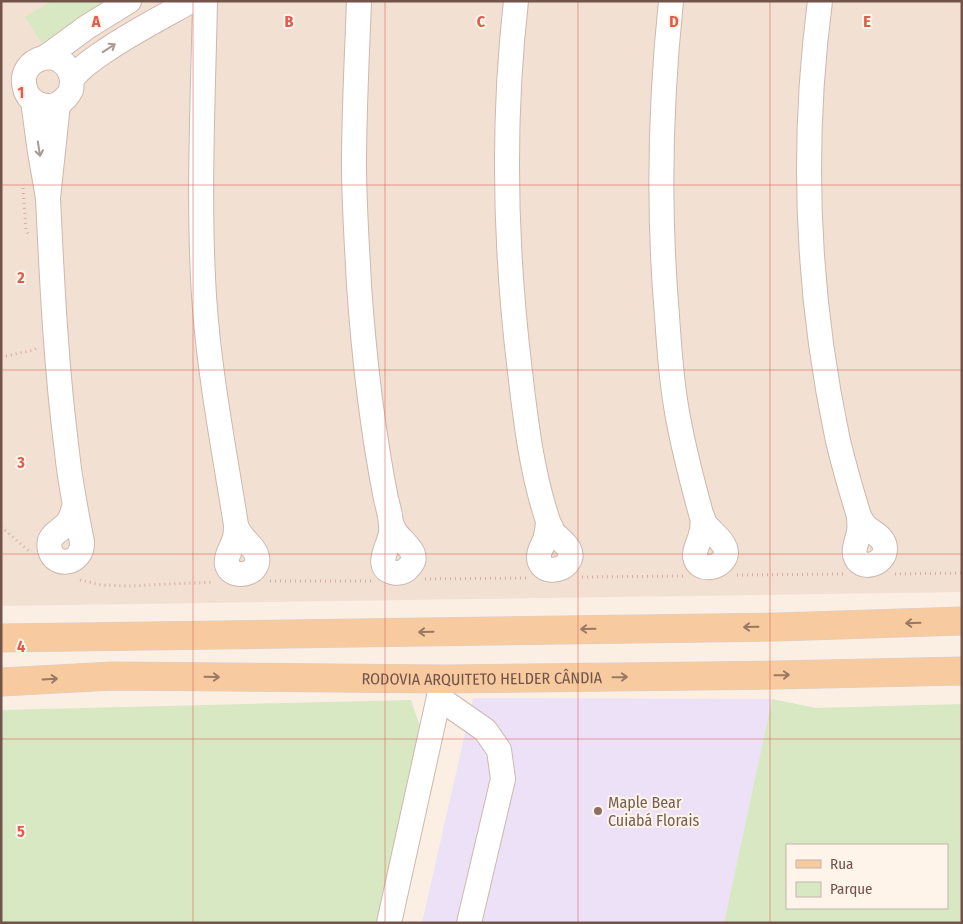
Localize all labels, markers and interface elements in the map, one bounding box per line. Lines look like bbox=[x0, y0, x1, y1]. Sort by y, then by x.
text: A bbox=[91, 12, 101, 31]
text: B bbox=[285, 12, 294, 31]
text: C bbox=[477, 12, 486, 31]
text: D bbox=[669, 12, 679, 31]
text: E bbox=[863, 12, 871, 31]
one-way arrow bbox=[102, 43, 116, 53]
text: 1 bbox=[18, 83, 24, 102]
one-way arrow bbox=[35, 141, 45, 157]
text: 2 bbox=[16, 268, 25, 287]
text: 3 bbox=[16, 453, 25, 472]
one-way arrow bbox=[905, 618, 921, 627]
one-way arrow bbox=[743, 622, 759, 632]
one-way arrow bbox=[580, 625, 596, 634]
one-way arrow bbox=[418, 627, 434, 637]
text: 4 bbox=[17, 637, 25, 656]
street label: RODOVIA ARQUITETO HELDER CÂNDIA bbox=[361, 668, 603, 689]
one-way arrow bbox=[774, 670, 790, 680]
one-way arrow bbox=[204, 672, 220, 682]
one-way arrow bbox=[612, 672, 628, 682]
one-way arrow bbox=[42, 675, 58, 684]
place label: Maple Bear Cuiabá Florais bbox=[608, 793, 699, 830]
marker: Maple Bear Cuiabá Florais bbox=[592, 805, 604, 817]
text: 5 bbox=[17, 822, 25, 841]
legend bbox=[786, 844, 948, 909]
text: Rua bbox=[830, 855, 853, 873]
text: Parque bbox=[830, 880, 873, 898]

